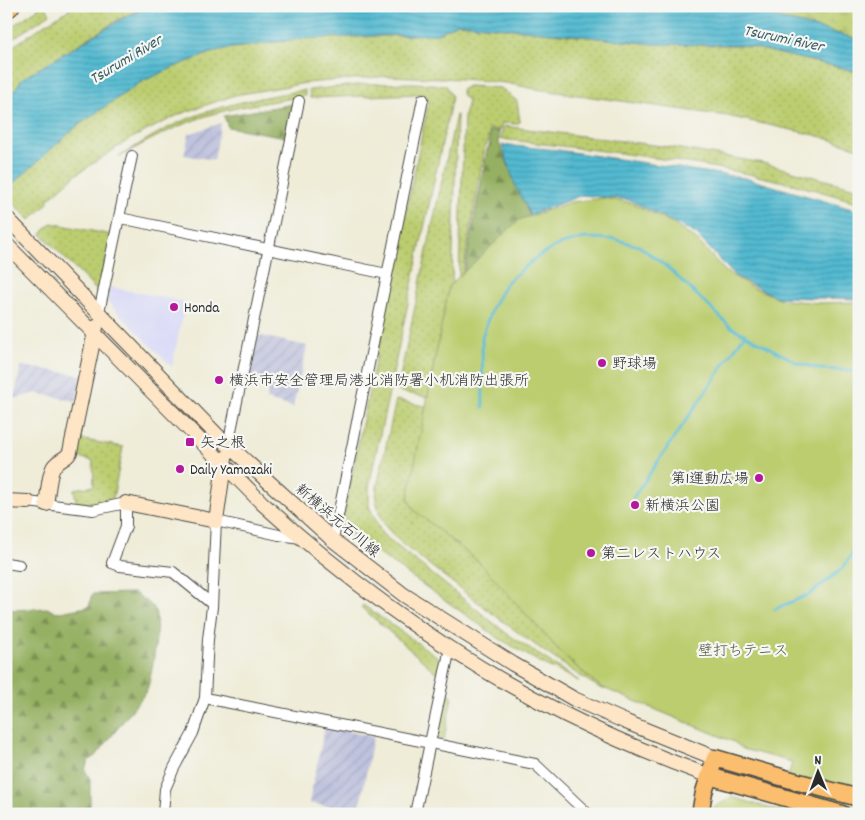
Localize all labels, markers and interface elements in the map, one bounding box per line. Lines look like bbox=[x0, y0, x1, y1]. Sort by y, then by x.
water label: Tsurumi River bbox=[742, 20, 827, 60]
water label: Tsurumi River bbox=[86, 28, 169, 91]
place label: Honda bbox=[184, 298, 220, 320]
marker: Honda bbox=[168, 301, 180, 313]
place label: 野球場 bbox=[612, 354, 657, 376]
marker: 野球場 bbox=[596, 357, 608, 369]
place label: 横浜市安全管理局港北消防署小机消防出張所 bbox=[229, 371, 529, 393]
marker: 横浜市安全管理局港北消防署小机消防出張所 bbox=[213, 374, 225, 386]
place label: 矢之根 bbox=[200, 433, 246, 455]
marker: 矢之根 bbox=[184, 436, 196, 448]
place label: Daily Yamazaki bbox=[190, 460, 272, 482]
marker: Daily Yamazaki bbox=[174, 463, 186, 475]
place label: 第1運動広場 bbox=[671, 469, 749, 491]
marker: 第1運動広場 bbox=[753, 472, 765, 484]
street label: 新横浜元石川線 bbox=[289, 479, 384, 564]
place label: 新横浜公園 bbox=[645, 496, 720, 518]
marker: 新横浜公園 bbox=[629, 499, 641, 511]
place label: 第二レストハウス bbox=[601, 544, 721, 566]
marker: 第二レストハウス bbox=[585, 547, 597, 559]
park label: 壁打ちテニス bbox=[698, 641, 788, 663]
north arrow bbox=[792, 748, 842, 798]
text: N bbox=[814, 751, 822, 771]

